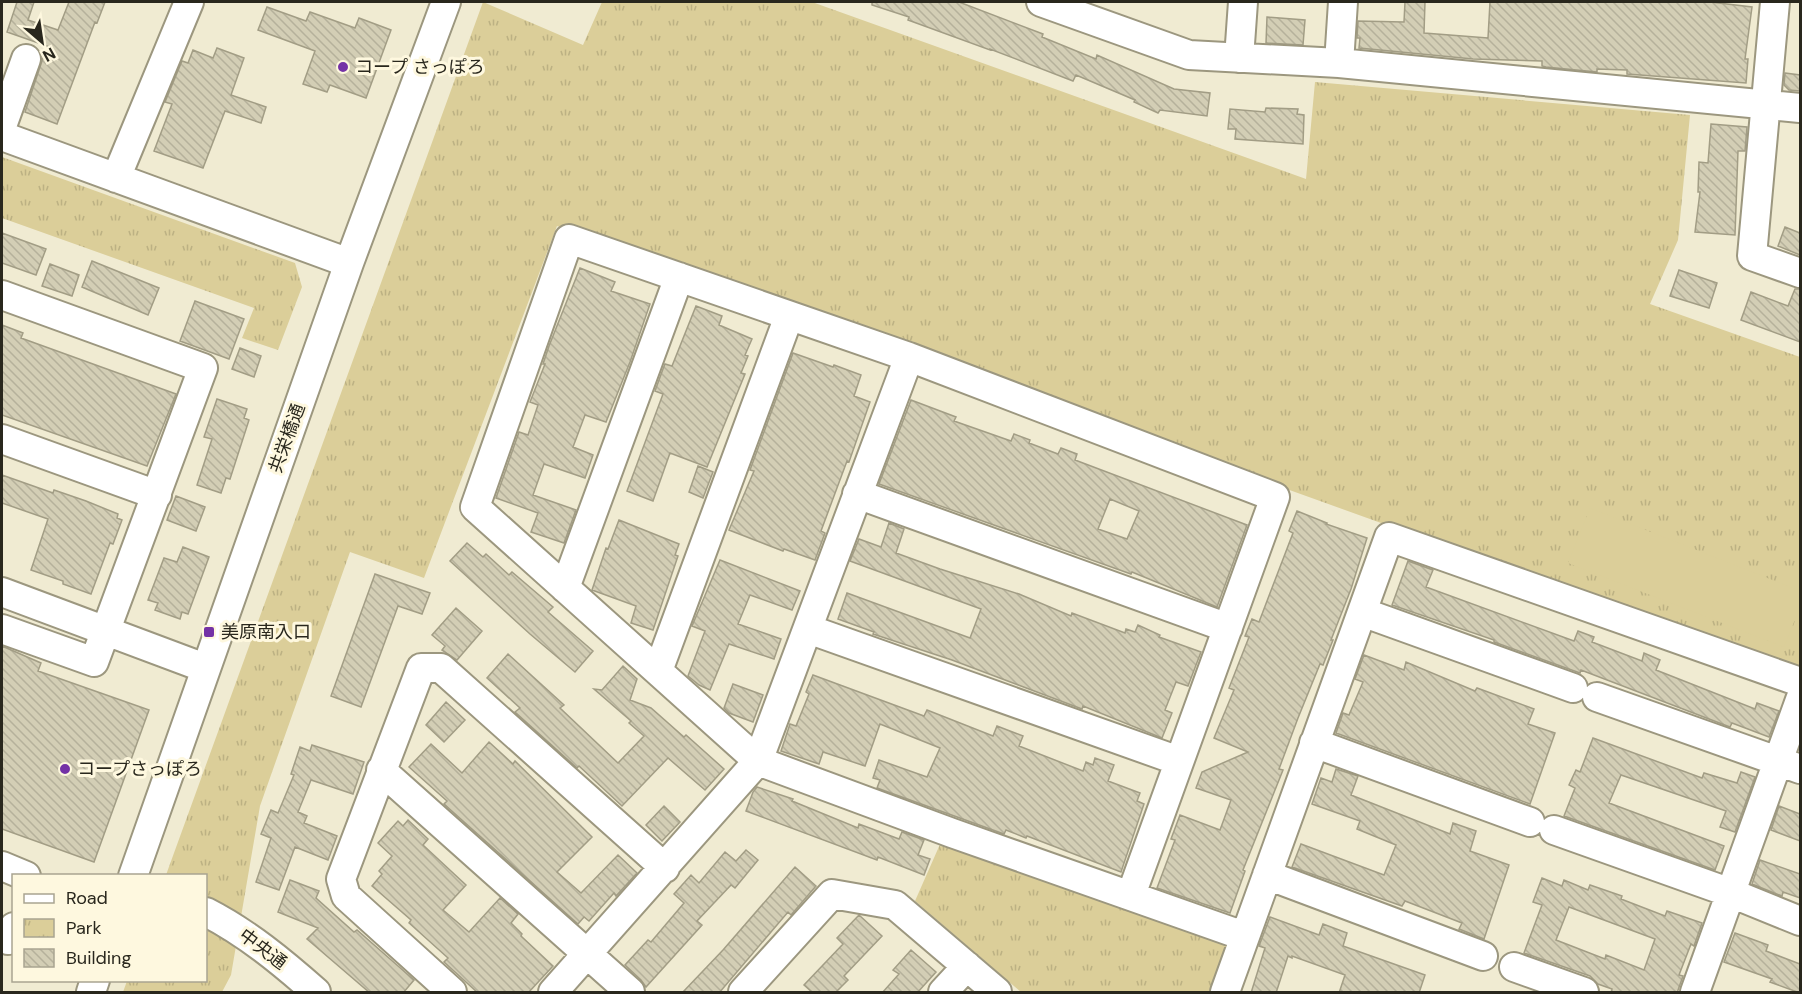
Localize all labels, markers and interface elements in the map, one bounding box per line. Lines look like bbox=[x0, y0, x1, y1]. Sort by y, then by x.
north arrow bbox=[12, 12, 72, 72]
text: N bbox=[39, 43, 59, 67]
place label: コープ さっぽろ bbox=[355, 55, 485, 79]
marker: コープ さっぽろ bbox=[336, 60, 350, 74]
street label: 共栄橋通 bbox=[263, 400, 311, 476]
place label: 美原南入口 bbox=[221, 620, 311, 644]
marker: 美原南入口 bbox=[202, 625, 216, 639]
place label: コープさっぽろ bbox=[77, 757, 202, 781]
marker: コープさっぽろ bbox=[58, 762, 72, 776]
legend bbox=[12, 874, 207, 982]
text: Road bbox=[66, 886, 108, 910]
text: Park bbox=[66, 916, 102, 940]
street label: 中央通 bbox=[234, 923, 292, 975]
text: Building bbox=[66, 946, 131, 970]

